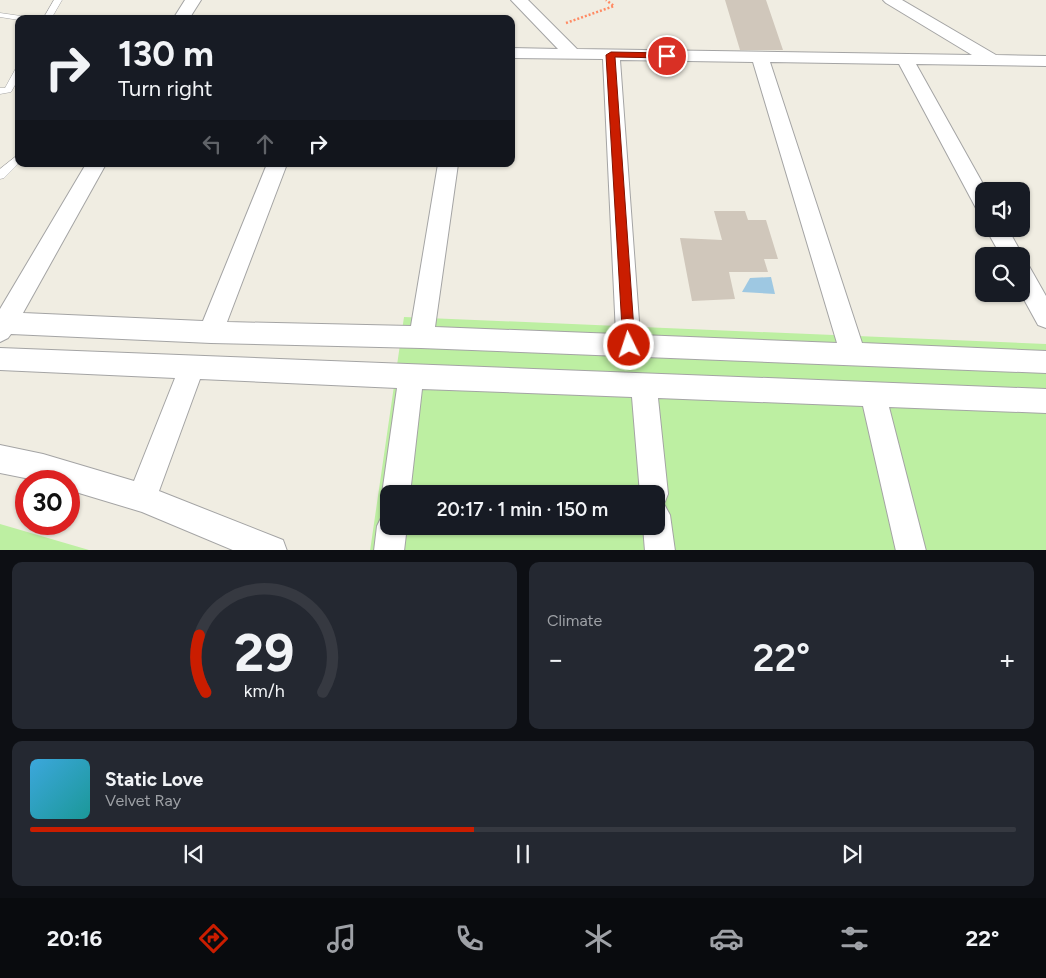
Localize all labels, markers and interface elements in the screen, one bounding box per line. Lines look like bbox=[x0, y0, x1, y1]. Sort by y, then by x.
text: 130 m bbox=[118, 33, 214, 75]
icon: right bbox=[35, 35, 100, 100]
pin bbox=[646, 35, 688, 77]
icon: arrive bbox=[653, 42, 681, 70]
text: Turn right bbox=[118, 75, 213, 102]
icon: left bbox=[198, 130, 226, 158]
icon: ahead bbox=[251, 130, 279, 158]
icon: right bbox=[304, 130, 332, 158]
map controls bbox=[975, 182, 1030, 302]
button: sound bbox=[975, 182, 1030, 237]
button: search bbox=[975, 247, 1030, 302]
position arrow bbox=[602, 318, 654, 370]
speed limit sign: 30 bbox=[15, 470, 80, 535]
text: 20:17 · 1 min · 150 m bbox=[437, 498, 608, 521]
text: Climate bbox=[547, 611, 602, 630]
text: 29 bbox=[234, 622, 295, 684]
text: 22° bbox=[753, 635, 810, 681]
text: − bbox=[547, 642, 564, 676]
text: + bbox=[999, 642, 1016, 676]
text: km/h bbox=[244, 680, 285, 701]
text: Static Love bbox=[105, 768, 203, 791]
text: Velvet Ray bbox=[105, 791, 181, 810]
icon: previous bbox=[180, 840, 208, 868]
icon: pause bbox=[509, 840, 537, 868]
icon: next bbox=[838, 840, 866, 868]
icon: directions bbox=[196, 921, 231, 956]
icon: music bbox=[324, 921, 359, 956]
icon: phone bbox=[452, 921, 487, 956]
icon: climate bbox=[581, 921, 616, 956]
icon: car bbox=[709, 921, 744, 956]
icon: filters bbox=[837, 921, 872, 956]
text: 20:16 bbox=[47, 925, 102, 952]
text: 22° bbox=[966, 925, 999, 952]

